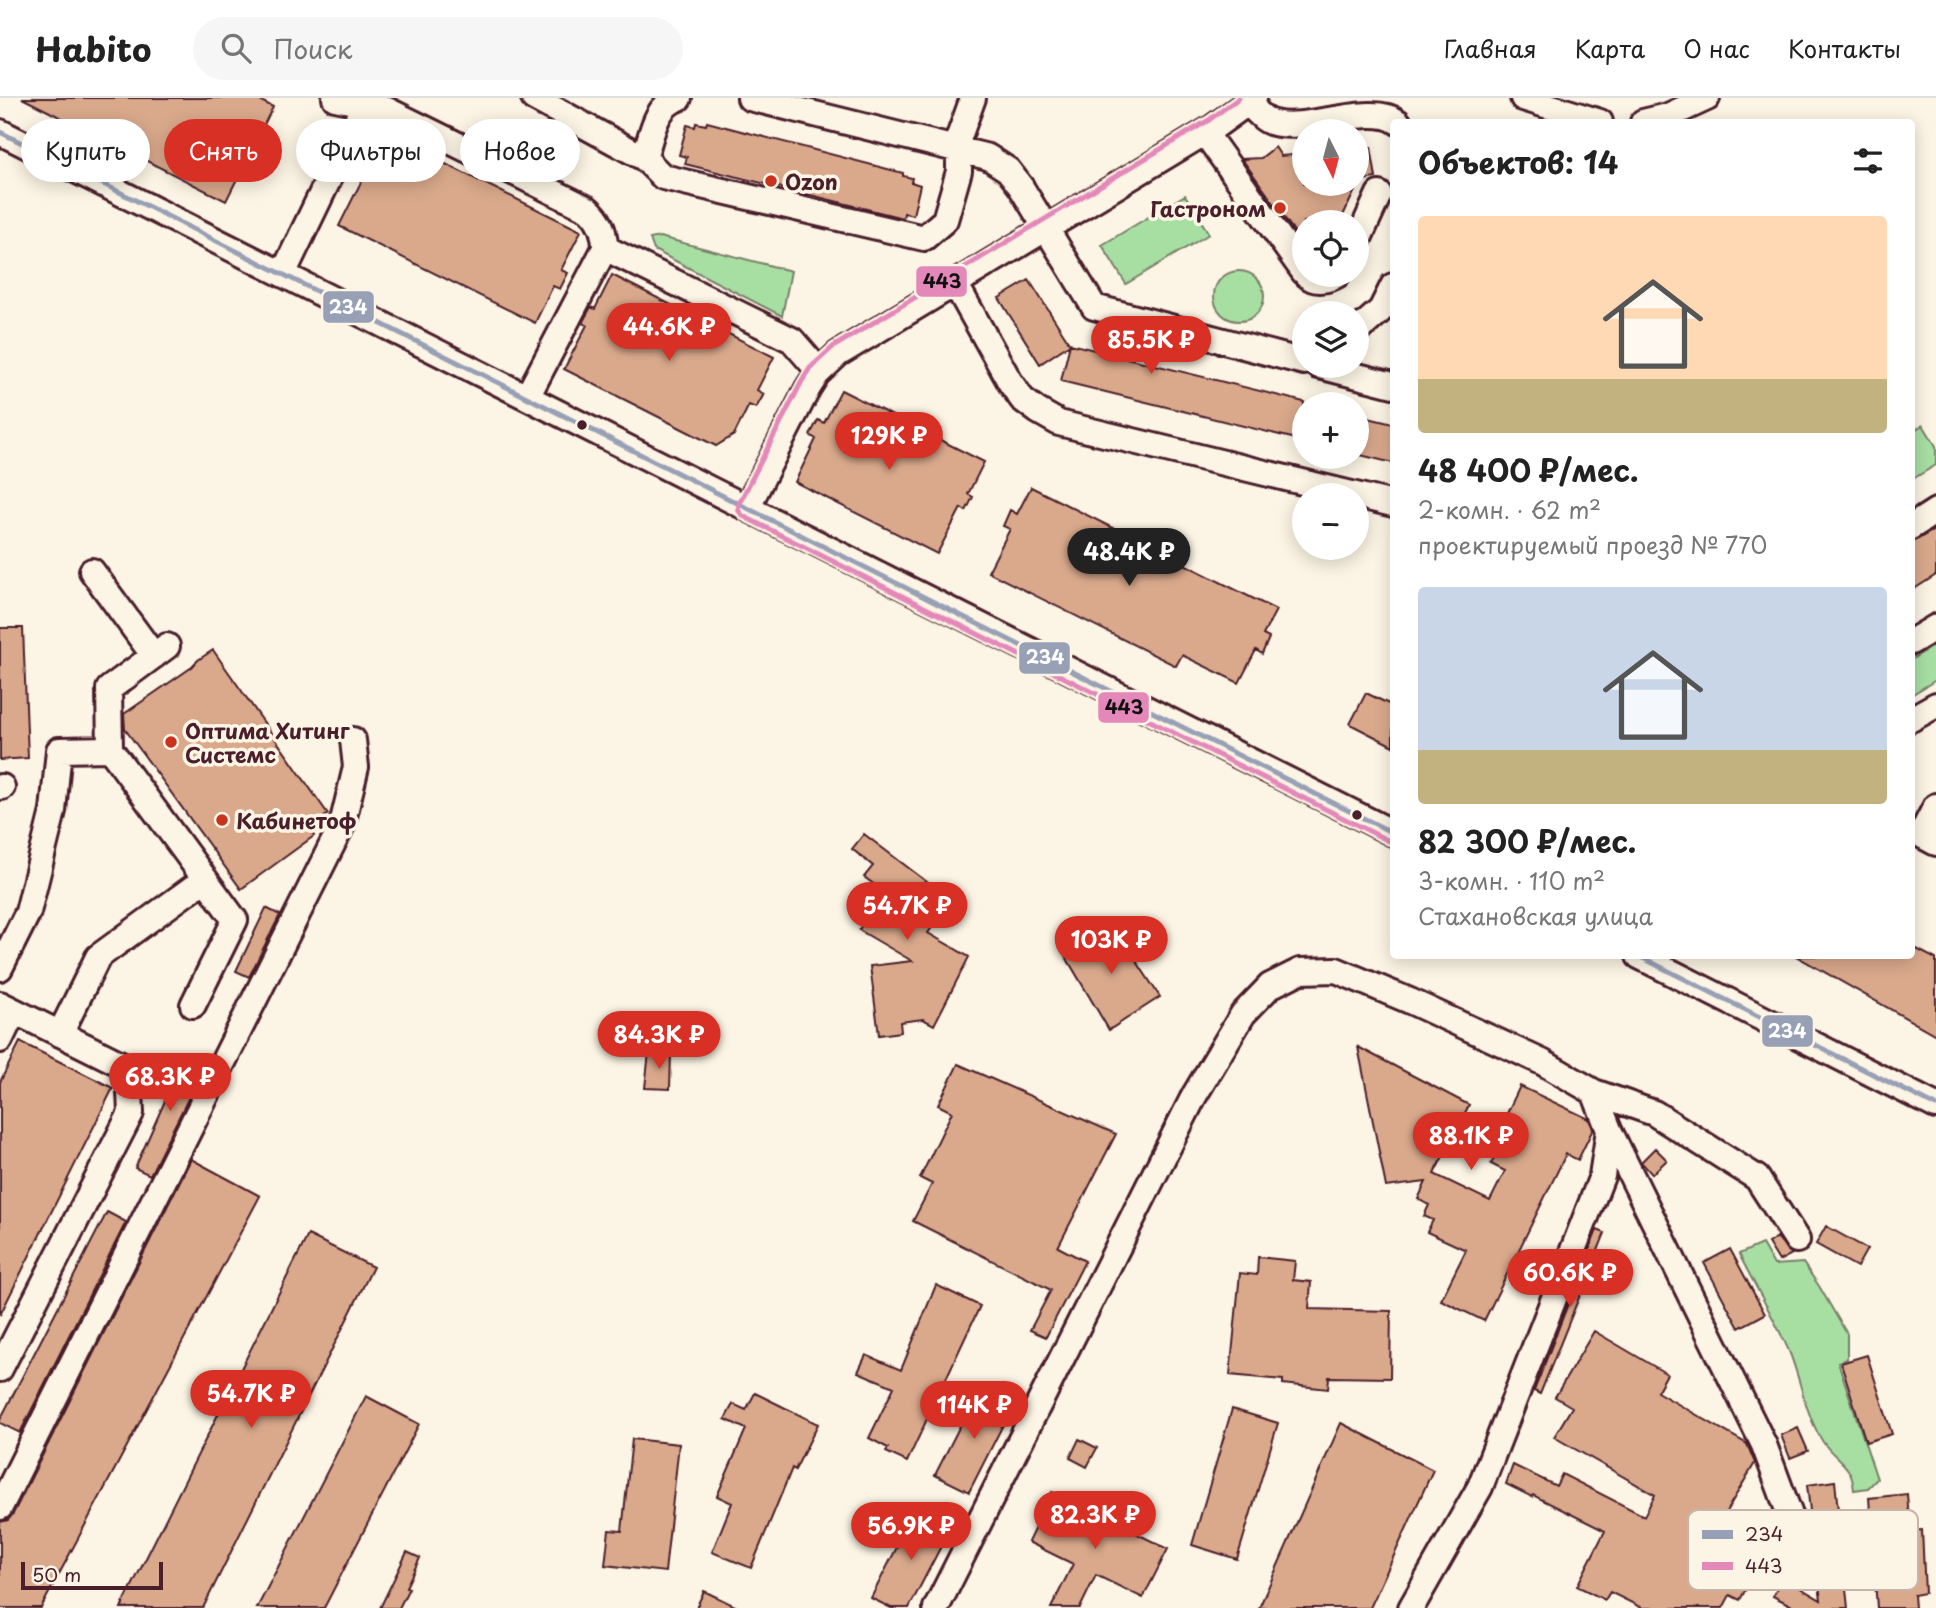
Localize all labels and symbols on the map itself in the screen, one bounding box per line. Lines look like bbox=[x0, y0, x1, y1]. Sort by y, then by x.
north arrow bbox=[1292, 119, 1368, 196]
place label: Ozon bbox=[785, 165, 838, 197]
marker: Ozon bbox=[763, 173, 779, 189]
place label: Гастроном bbox=[1150, 192, 1266, 224]
marker: Гастроном bbox=[1272, 200, 1288, 216]
line badge: 443 bbox=[915, 265, 968, 298]
text: 443 bbox=[923, 266, 961, 294]
line badge: 234 bbox=[322, 290, 375, 324]
text: 234 bbox=[329, 292, 367, 320]
pin: 44.6K ₽ bbox=[604, 303, 734, 363]
pin: 85.5K ₽ bbox=[1086, 316, 1216, 376]
pin: 129K ₽ bbox=[832, 412, 946, 472]
unlabelled marker bbox=[575, 418, 589, 432]
pin: 48.4K ₽ bbox=[1064, 528, 1194, 588]
line badge: 234 bbox=[1018, 641, 1071, 675]
text: 234 bbox=[1026, 642, 1064, 670]
line badge: 443 bbox=[1097, 691, 1150, 724]
text: 443 bbox=[1105, 692, 1143, 720]
place label: Оптима Хитинг Системс bbox=[185, 714, 350, 770]
marker: Оптима Хитинг Системс bbox=[163, 734, 179, 750]
place label: Кабинетоф bbox=[236, 804, 357, 836]
unlabelled marker bbox=[1350, 808, 1364, 822]
marker: Кабинетоф bbox=[214, 812, 230, 828]
pin: 54.7K ₽ bbox=[842, 882, 972, 942]
pin: 103K ₽ bbox=[1054, 916, 1168, 976]
pin: 84.3K ₽ bbox=[594, 1012, 724, 1071]
line badge: 234 bbox=[1761, 1014, 1814, 1048]
text: 234 bbox=[1768, 1016, 1806, 1044]
pin: 68.3K ₽ bbox=[105, 1054, 235, 1113]
pin: 88.1K ₽ bbox=[1406, 1112, 1536, 1172]
pin: 60.6K ₽ bbox=[1505, 1250, 1635, 1309]
pin: 54.7K ₽ bbox=[186, 1370, 316, 1430]
pin: 114K ₽ bbox=[917, 1382, 1031, 1441]
pin: 82.3K ₽ bbox=[1030, 1492, 1160, 1551]
pin: 56.9K ₽ bbox=[846, 1502, 976, 1562]
legend bbox=[1688, 1510, 1918, 1590]
text: 234 bbox=[1745, 1519, 1783, 1547]
text: 443 bbox=[1745, 1551, 1783, 1579]
scale bar bbox=[21, 1559, 163, 1591]

